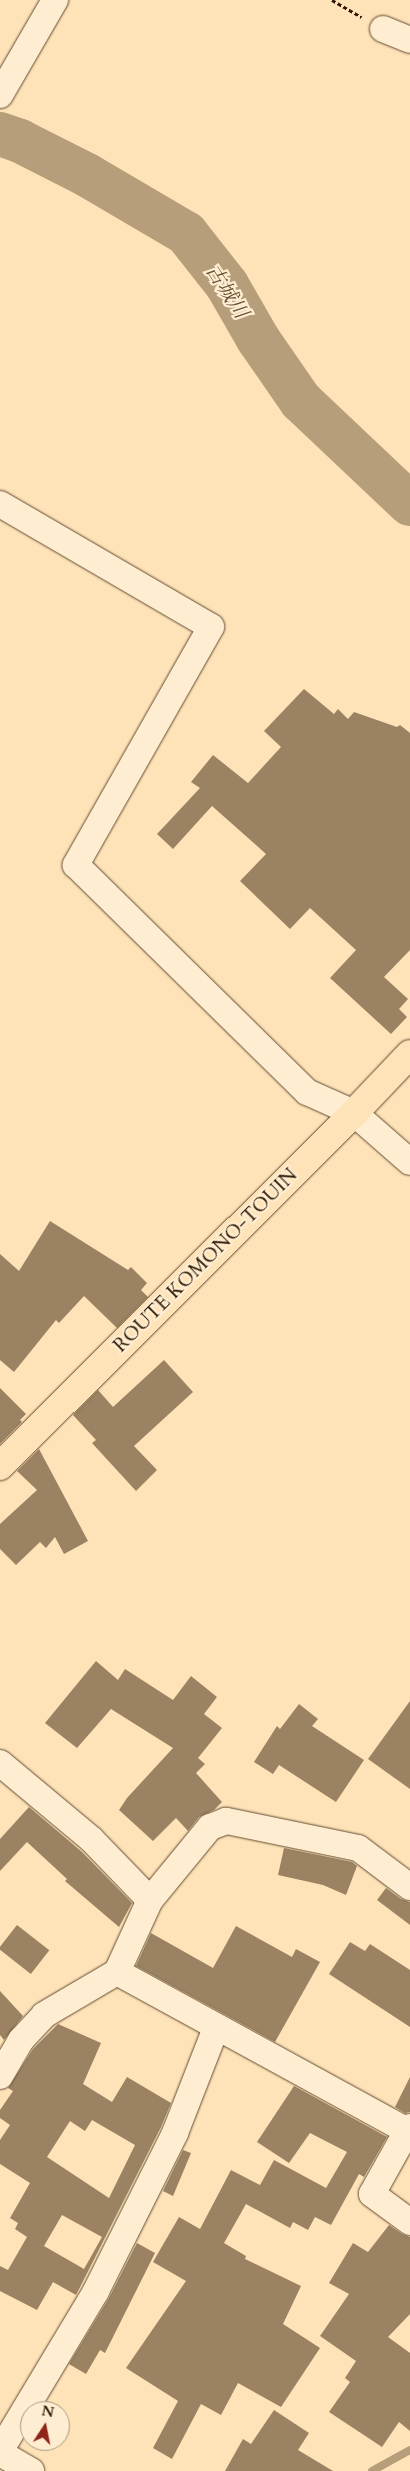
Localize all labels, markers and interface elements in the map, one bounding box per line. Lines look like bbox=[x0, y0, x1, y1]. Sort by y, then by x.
water label: 古城川 bbox=[201, 259, 253, 323]
street label: ROUTE KOMONO-TOUIN bbox=[109, 1164, 303, 1358]
north arrow bbox=[20, 2401, 70, 2451]
text: N bbox=[40, 2401, 56, 2422]

